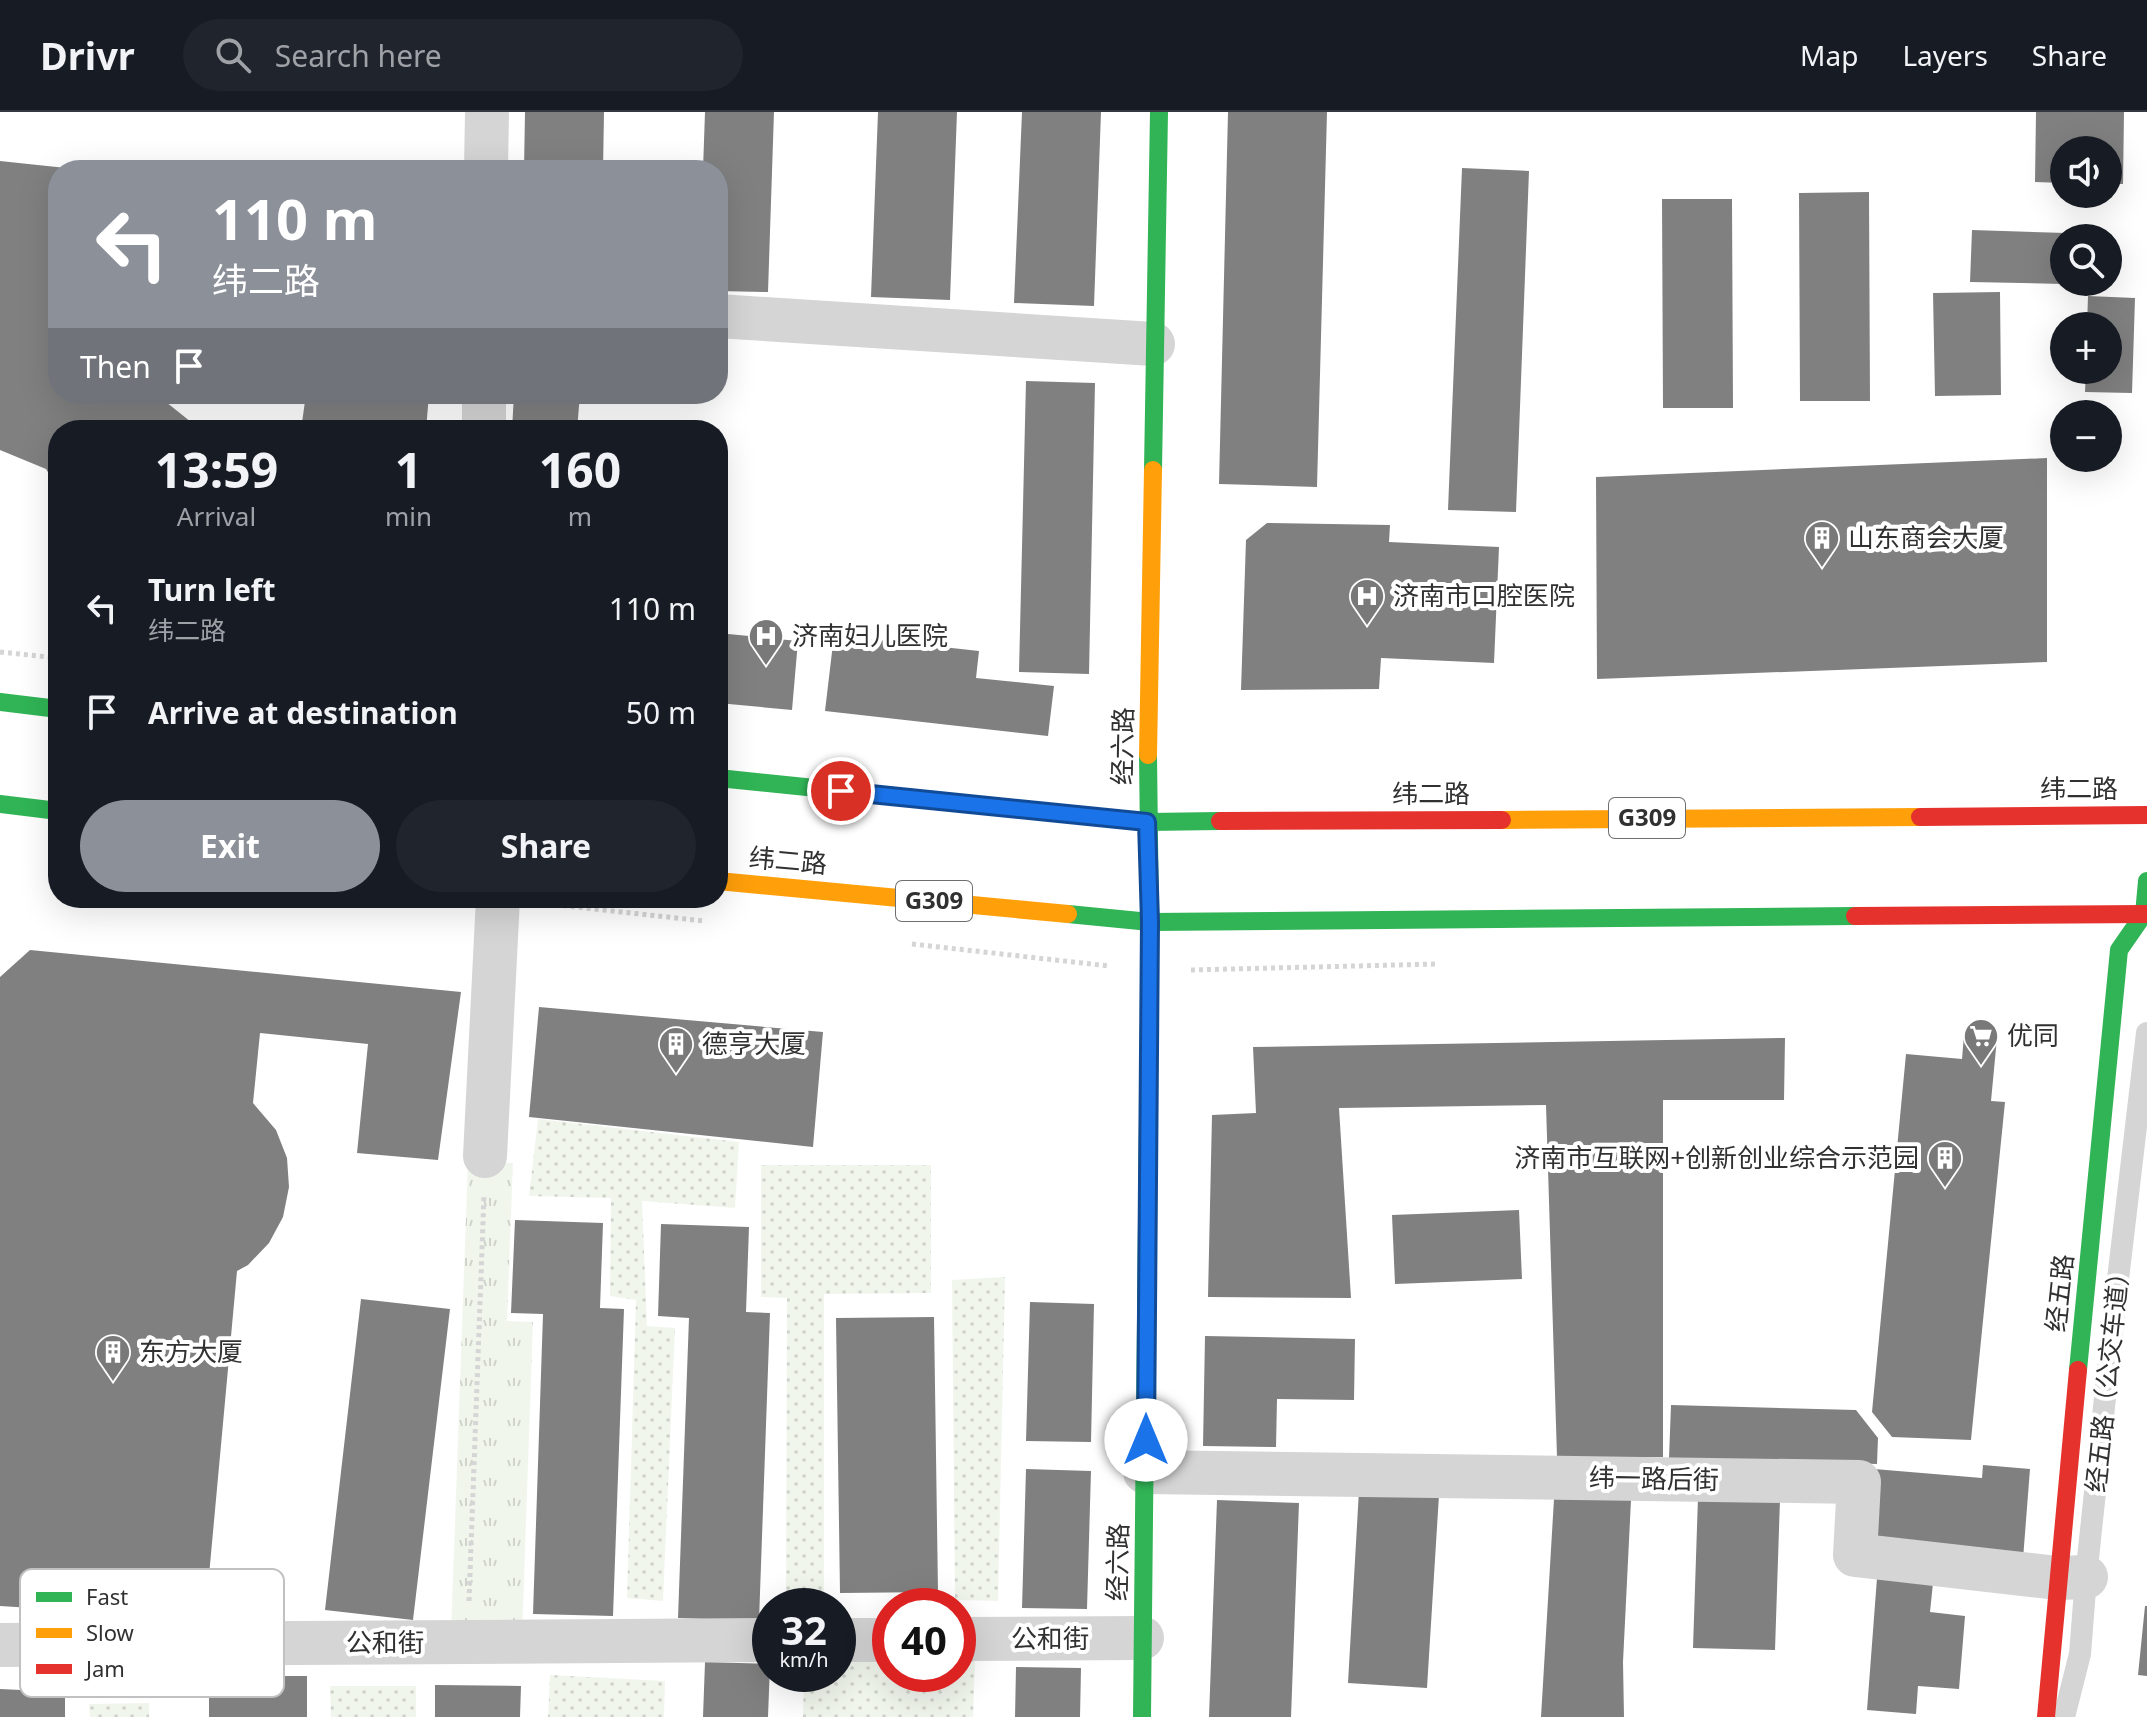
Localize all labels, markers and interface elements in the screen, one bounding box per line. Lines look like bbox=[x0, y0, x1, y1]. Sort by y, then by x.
search box bbox=[183, 19, 743, 91]
text: Drivr bbox=[40, 29, 135, 81]
icon: search bbox=[211, 33, 255, 77]
text: Search here bbox=[275, 35, 442, 76]
text: Map bbox=[1800, 36, 1858, 74]
text: Layers bbox=[1902, 36, 1988, 74]
text: Share bbox=[2032, 36, 2107, 74]
map controls bbox=[2050, 136, 2122, 472]
button: sound bbox=[2050, 136, 2122, 208]
text: 110 m bbox=[212, 180, 377, 256]
icon: left bbox=[80, 192, 184, 296]
button: search bbox=[2050, 224, 2122, 296]
text: 纬二路 bbox=[212, 256, 320, 305]
button: + bbox=[2050, 312, 2122, 384]
icon: arrive bbox=[167, 344, 211, 388]
text: Then bbox=[80, 346, 151, 387]
button: − bbox=[2050, 400, 2122, 472]
text: 13:59 bbox=[155, 437, 278, 502]
text: 1 bbox=[395, 437, 422, 502]
text: 160 bbox=[539, 437, 621, 502]
text: Arrival bbox=[177, 498, 256, 534]
text: min bbox=[385, 498, 432, 534]
text: m bbox=[568, 498, 592, 534]
building icon: 山东商会大厦 bbox=[1803, 519, 1841, 569]
place label: 山东商会大厦 bbox=[1848, 519, 2004, 555]
text: Turn left bbox=[148, 569, 276, 610]
hospital icon: 济南市口腔医院 bbox=[1348, 577, 1386, 627]
place label: 济南市口腔医院 bbox=[1393, 577, 1575, 613]
icon: left bbox=[80, 586, 124, 630]
text: 110 m bbox=[609, 588, 696, 629]
text: 纬二路 bbox=[148, 612, 226, 648]
hospital icon: 济南妇儿医院 bbox=[747, 617, 785, 667]
place label: 济南妇儿医院 bbox=[792, 617, 948, 653]
icon: arrive bbox=[80, 690, 124, 734]
text: Arrive at destination bbox=[148, 692, 458, 733]
text: 50 m bbox=[626, 692, 696, 733]
street label: 经六路 bbox=[1103, 707, 1141, 785]
pin bbox=[807, 757, 875, 825]
icon: arrive bbox=[819, 769, 863, 813]
street label: 纬二路 bbox=[2040, 770, 2118, 806]
street label: 纬二路 bbox=[1392, 775, 1470, 811]
road number: G309 bbox=[1609, 798, 1685, 838]
button: Exit bbox=[80, 800, 380, 892]
button: Share bbox=[396, 800, 696, 892]
street label: 纬二路 bbox=[748, 839, 829, 881]
road number: G309 bbox=[896, 881, 972, 921]
supermarket icon: 优同 bbox=[1962, 1017, 2000, 1067]
place label: 优同 bbox=[2007, 1017, 2059, 1053]
building icon: 德亨大厦 bbox=[657, 1025, 695, 1075]
place label: 德亨大厦 bbox=[702, 1025, 806, 1061]
place label: 济南市互联网+创新创业综合示范园 bbox=[1514, 1139, 1919, 1175]
building icon: 济南市互联网+创新创业综合示范园 bbox=[1926, 1139, 1964, 1189]
street label: 经五路 bbox=[2037, 1252, 2081, 1334]
street label: 经五路（公交车道） bbox=[2077, 1258, 2137, 1494]
building icon: 东方大厦 bbox=[94, 1333, 132, 1383]
place label: 东方大厦 bbox=[139, 1333, 243, 1369]
position arrow bbox=[1104, 1398, 1188, 1482]
street label: 纬一路后街 bbox=[1589, 1459, 1719, 1497]
street label: 经六路 bbox=[1098, 1523, 1136, 1601]
legend bbox=[20, 1569, 284, 1697]
text: Fast bbox=[86, 1581, 128, 1611]
speed limit sign: 40 bbox=[872, 1588, 976, 1692]
text: 32 bbox=[781, 1602, 827, 1657]
text: Slow bbox=[86, 1617, 135, 1647]
street label: 公和街 bbox=[1011, 1620, 1089, 1656]
street label: 公和街 bbox=[346, 1624, 424, 1660]
text: km/h bbox=[779, 1646, 829, 1673]
text: Jam bbox=[84, 1653, 125, 1683]

